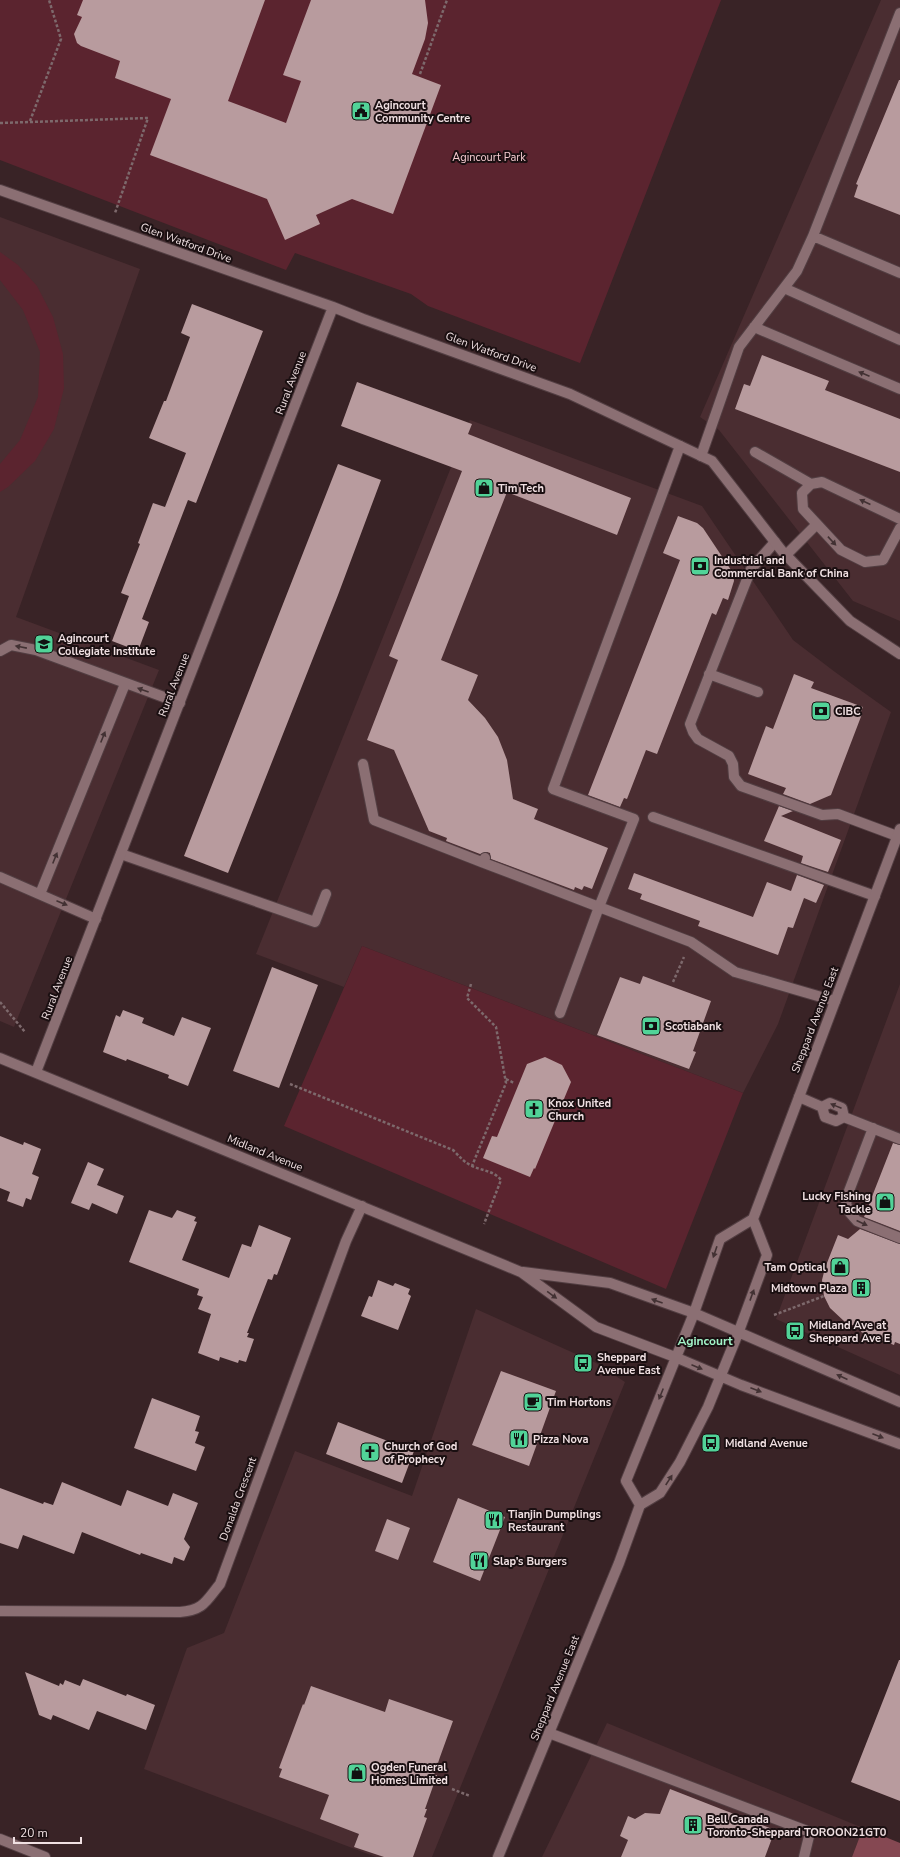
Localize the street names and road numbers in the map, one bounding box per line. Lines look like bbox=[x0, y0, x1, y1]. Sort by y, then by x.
street label: Glen Watford Drive bbox=[138, 220, 234, 267]
street label: Glen Watford Drive bbox=[443, 329, 539, 376]
street label: Rural Avenue bbox=[272, 349, 310, 417]
street label: Rural Avenue bbox=[155, 651, 193, 719]
street label: Rural Avenue bbox=[38, 954, 76, 1022]
street label: Sheppard Avenue East bbox=[788, 965, 842, 1075]
street label: Midland Avenue bbox=[225, 1131, 305, 1175]
street label: Donalda Crescent bbox=[216, 1455, 260, 1543]
street label: Sheppard Avenue East bbox=[527, 1633, 583, 1743]

